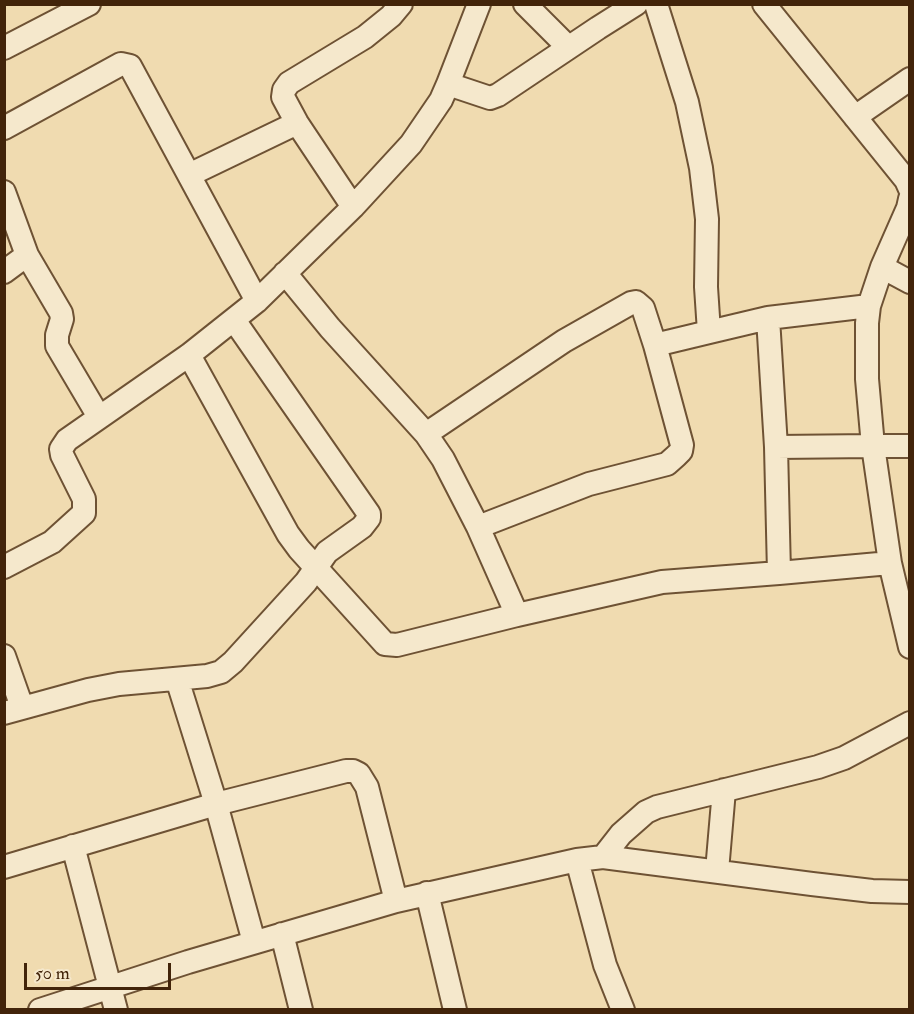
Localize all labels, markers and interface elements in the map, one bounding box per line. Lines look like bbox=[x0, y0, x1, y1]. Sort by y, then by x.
scale bar bbox=[27, 951, 174, 989]
text: 50 m bbox=[35, 962, 70, 985]

